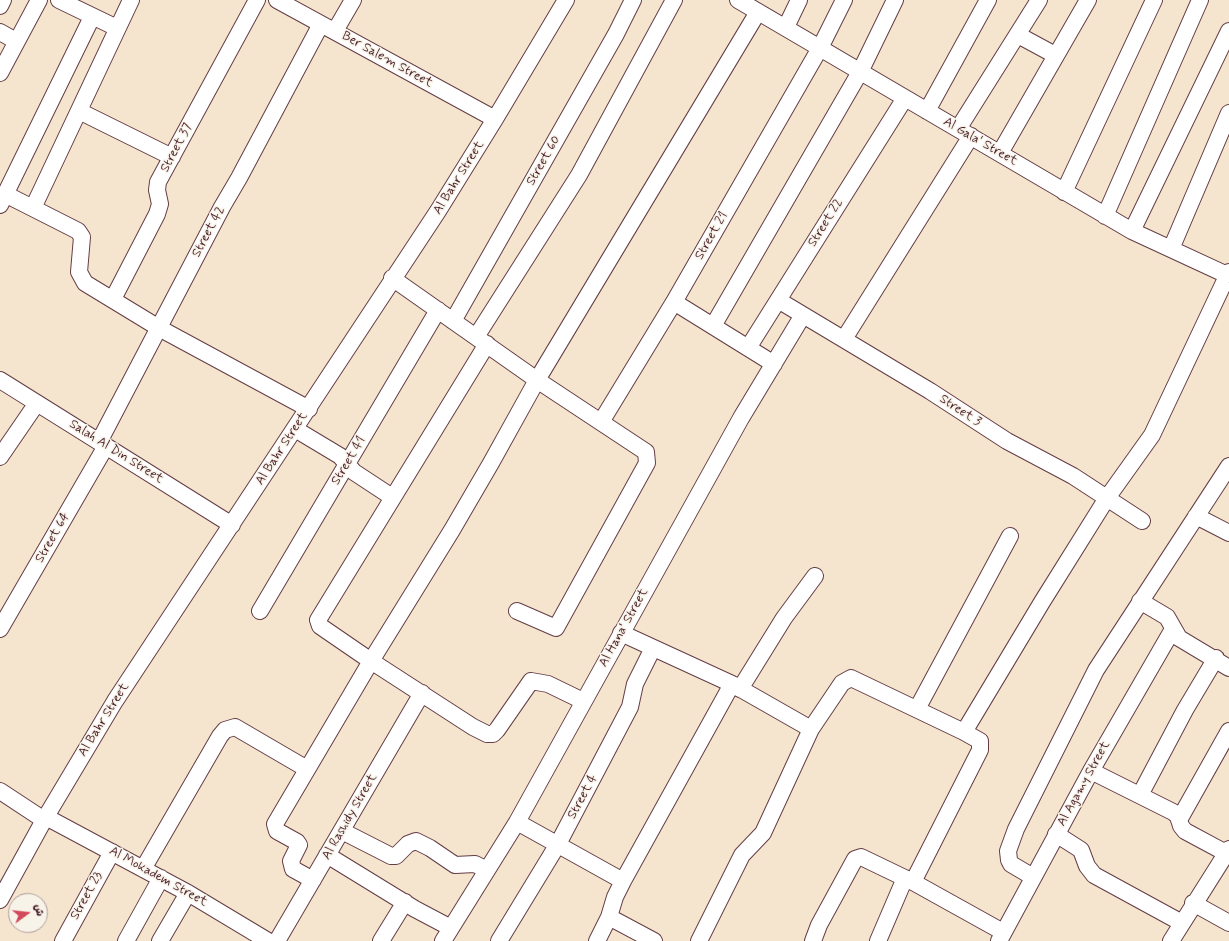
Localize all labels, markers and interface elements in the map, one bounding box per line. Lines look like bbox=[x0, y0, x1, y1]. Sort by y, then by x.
street label: Ber Salem Street bbox=[339, 29, 435, 91]
street label: Al Gala' Street bbox=[940, 114, 1020, 170]
street label: Street 37 bbox=[158, 121, 196, 175]
street label: Street 60 bbox=[524, 133, 564, 189]
street label: Al Bahr Street bbox=[430, 138, 488, 218]
street label: Street 22 bbox=[805, 196, 847, 250]
street label: Street 42 bbox=[189, 204, 229, 260]
street label: Street 21 bbox=[692, 209, 732, 263]
street label: Street 3 bbox=[936, 392, 984, 430]
street label: Al Bahr Street bbox=[253, 410, 311, 488]
street label: Salah Al Din Street bbox=[66, 417, 166, 487]
street label: Street 41 bbox=[328, 434, 370, 488]
street label: Street 64 bbox=[32, 510, 74, 566]
street label: Al Hana' Street bbox=[596, 586, 652, 670]
street label: Al Bahr Street bbox=[75, 680, 133, 760]
street label: Al Agamy Street bbox=[1054, 739, 1114, 829]
street label: Al Rashidy Street bbox=[319, 771, 381, 863]
street label: Street 4 bbox=[565, 772, 601, 822]
street label: Al Mokadem Street bbox=[106, 844, 210, 910]
street label: Street 23 bbox=[67, 869, 107, 923]
north arrow bbox=[8, 893, 48, 933]
text: ش bbox=[30, 902, 47, 918]

